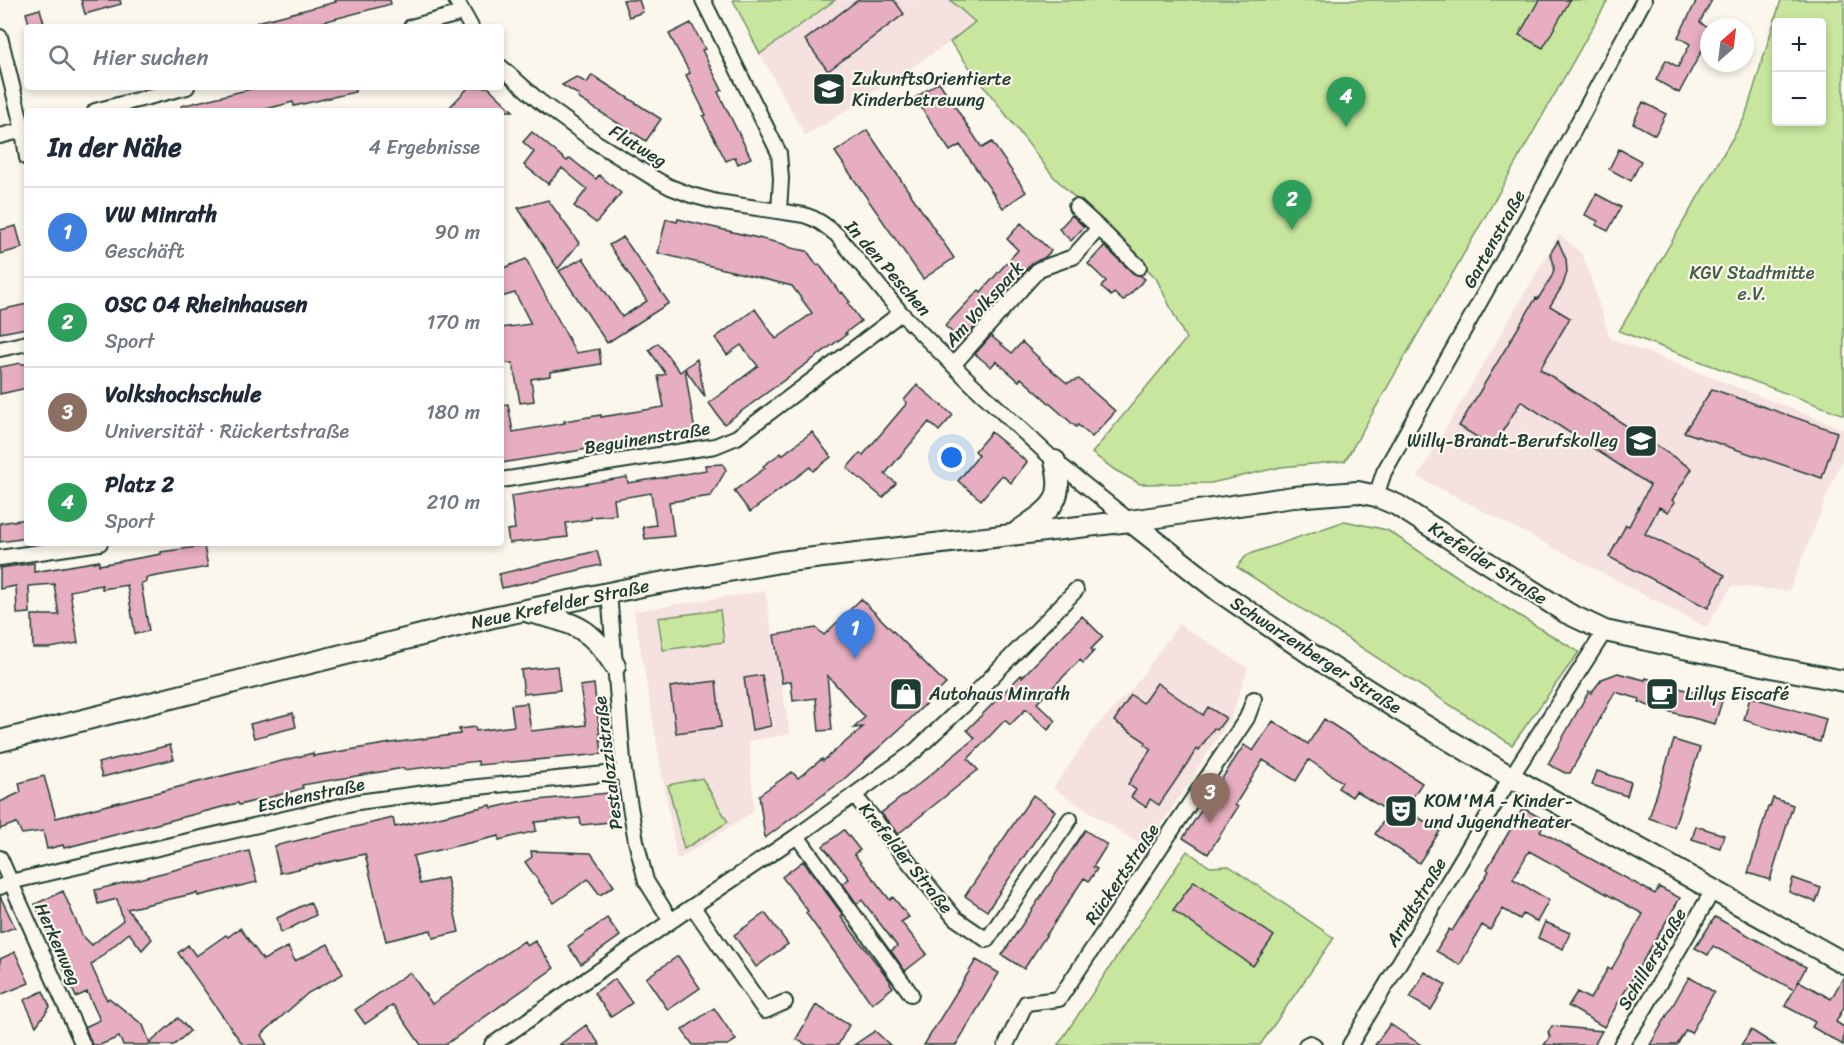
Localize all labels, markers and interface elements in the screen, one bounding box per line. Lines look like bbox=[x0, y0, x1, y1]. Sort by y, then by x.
north arrow bbox=[1700, 18, 1754, 72]
map controls bbox=[1772, 18, 1826, 126]
button: + bbox=[1772, 18, 1826, 72]
search box bbox=[24, 24, 504, 90]
text: Hier suchen bbox=[93, 38, 208, 77]
icon: search bbox=[45, 41, 78, 74]
place label: ZukunftsOrientierte Kinderbetreuung bbox=[852, 63, 1011, 116]
school or university icon: ZukunftsOrientierte Kinderbetreuung bbox=[811, 71, 847, 107]
button: − bbox=[1772, 72, 1826, 126]
pin: 4 bbox=[1326, 78, 1366, 127]
street label: Flutweg bbox=[603, 116, 673, 176]
text: In der Nähe bbox=[48, 124, 182, 170]
text: 4 Ergebnisse bbox=[369, 130, 480, 165]
pin: 2 bbox=[1272, 180, 1312, 230]
street label: Gartenstraße bbox=[1454, 184, 1534, 294]
text: VW Minrath bbox=[105, 195, 217, 234]
street label: In den Peschen bbox=[836, 211, 940, 324]
text: 1 bbox=[63, 215, 72, 250]
text: 90 m bbox=[435, 215, 480, 250]
text: Geschäft bbox=[105, 234, 184, 269]
street label: Am Volkspark bbox=[936, 253, 1032, 355]
park label: KGV Stadtmitte e.V. bbox=[1690, 257, 1815, 310]
text: OSC 04 Rheinhausen bbox=[105, 285, 307, 324]
text: 2 bbox=[62, 305, 73, 340]
text: 170 m bbox=[427, 305, 480, 340]
text: Sport bbox=[105, 324, 155, 359]
text: Volkshochschule bbox=[105, 375, 262, 414]
text: 3 bbox=[62, 395, 73, 430]
text: 180 m bbox=[426, 395, 480, 430]
street label: Beguinenstraße bbox=[582, 412, 712, 464]
text: Universität · Rückertstraße bbox=[105, 414, 349, 449]
school or university icon: Willy-Brandt-Berufskolleg bbox=[1623, 423, 1659, 459]
place label: Willy-Brandt-Berufskolleg bbox=[1407, 425, 1618, 457]
your location bbox=[937, 443, 966, 472]
text: Platz 2 bbox=[105, 465, 174, 504]
text: 4 bbox=[61, 485, 74, 520]
text: 210 m bbox=[427, 485, 480, 520]
text: Sport bbox=[105, 504, 155, 539]
street label: Krefelder Straße bbox=[1422, 512, 1554, 614]
street label: Neue Krefelder Straße bbox=[468, 569, 652, 639]
street label: Schwarzenberger Straße bbox=[1224, 587, 1409, 723]
pin: 1 bbox=[836, 610, 874, 659]
shop icon: Autohaus Minrath bbox=[888, 676, 924, 712]
cafe icon: Lillys Eiscafé bbox=[1644, 676, 1680, 712]
place label: Autohaus Minrath bbox=[928, 678, 1070, 710]
place label: Lillys Eiscafé bbox=[1685, 678, 1789, 710]
street label: Pestalozzistraße bbox=[584, 694, 632, 832]
street label: Eschenstraße bbox=[255, 768, 368, 822]
pin: 3 bbox=[1190, 774, 1230, 823]
place label: KOM'MA - Kinder- und Jugendtheater bbox=[1424, 785, 1573, 838]
theatre icon: KOM'MA - Kinder- und Jugendtheater bbox=[1383, 793, 1419, 829]
street label: Krefelder Straße bbox=[851, 795, 961, 921]
street label: Rückertstraße bbox=[1076, 816, 1168, 931]
street label: Arndtstraße bbox=[1376, 851, 1455, 954]
street label: Herkenweg bbox=[25, 897, 91, 991]
street label: Schillerstraße bbox=[1609, 902, 1695, 1016]

